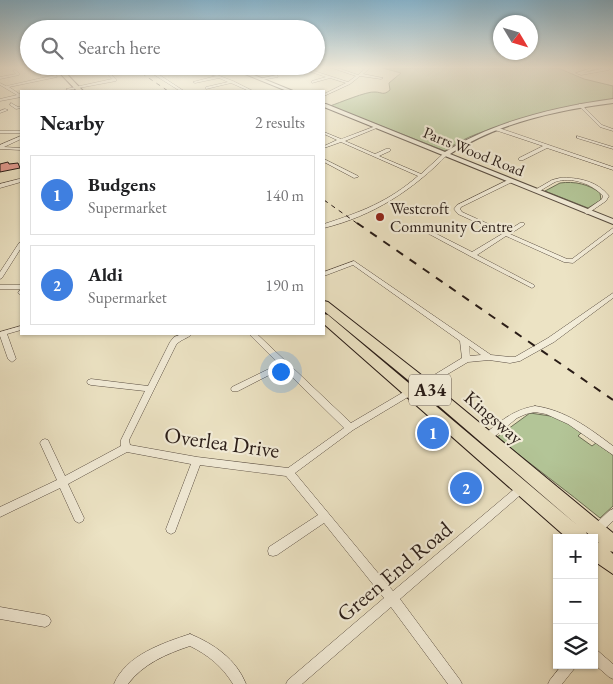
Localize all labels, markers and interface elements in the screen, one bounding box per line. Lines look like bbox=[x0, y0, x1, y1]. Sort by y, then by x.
north arrow bbox=[493, 15, 538, 60]
search box bbox=[20, 20, 325, 75]
icon: search bbox=[38, 34, 66, 62]
text: Search here bbox=[78, 35, 160, 60]
text: Nearby bbox=[40, 109, 104, 136]
text: 2 results bbox=[255, 112, 305, 133]
street label: Parrs Wood Road bbox=[420, 122, 528, 182]
text: Budgens bbox=[88, 172, 156, 197]
text: 1 bbox=[53, 185, 61, 206]
text: 140 m bbox=[265, 185, 304, 206]
text: Supermarket bbox=[88, 197, 167, 218]
place label: Westcroft Community Centre bbox=[390, 198, 513, 237]
marker: Westcroft Community Centre bbox=[374, 211, 386, 223]
text: Aldi bbox=[88, 262, 123, 287]
text: 2 bbox=[53, 275, 61, 296]
text: 190 m bbox=[265, 275, 304, 296]
text: Supermarket bbox=[88, 287, 167, 308]
your location bbox=[268, 359, 294, 385]
road number: A34 bbox=[409, 374, 451, 406]
street label: Kingsway bbox=[459, 385, 529, 450]
pin: 1 bbox=[417, 414, 449, 452]
street label: Overlea Drive bbox=[163, 420, 282, 465]
pin: 2 bbox=[450, 469, 482, 507]
street label: Green End Road bbox=[331, 514, 459, 628]
map controls bbox=[553, 534, 598, 669]
button: + bbox=[553, 534, 598, 579]
button: − bbox=[553, 579, 598, 624]
button: layers bbox=[553, 624, 598, 669]

